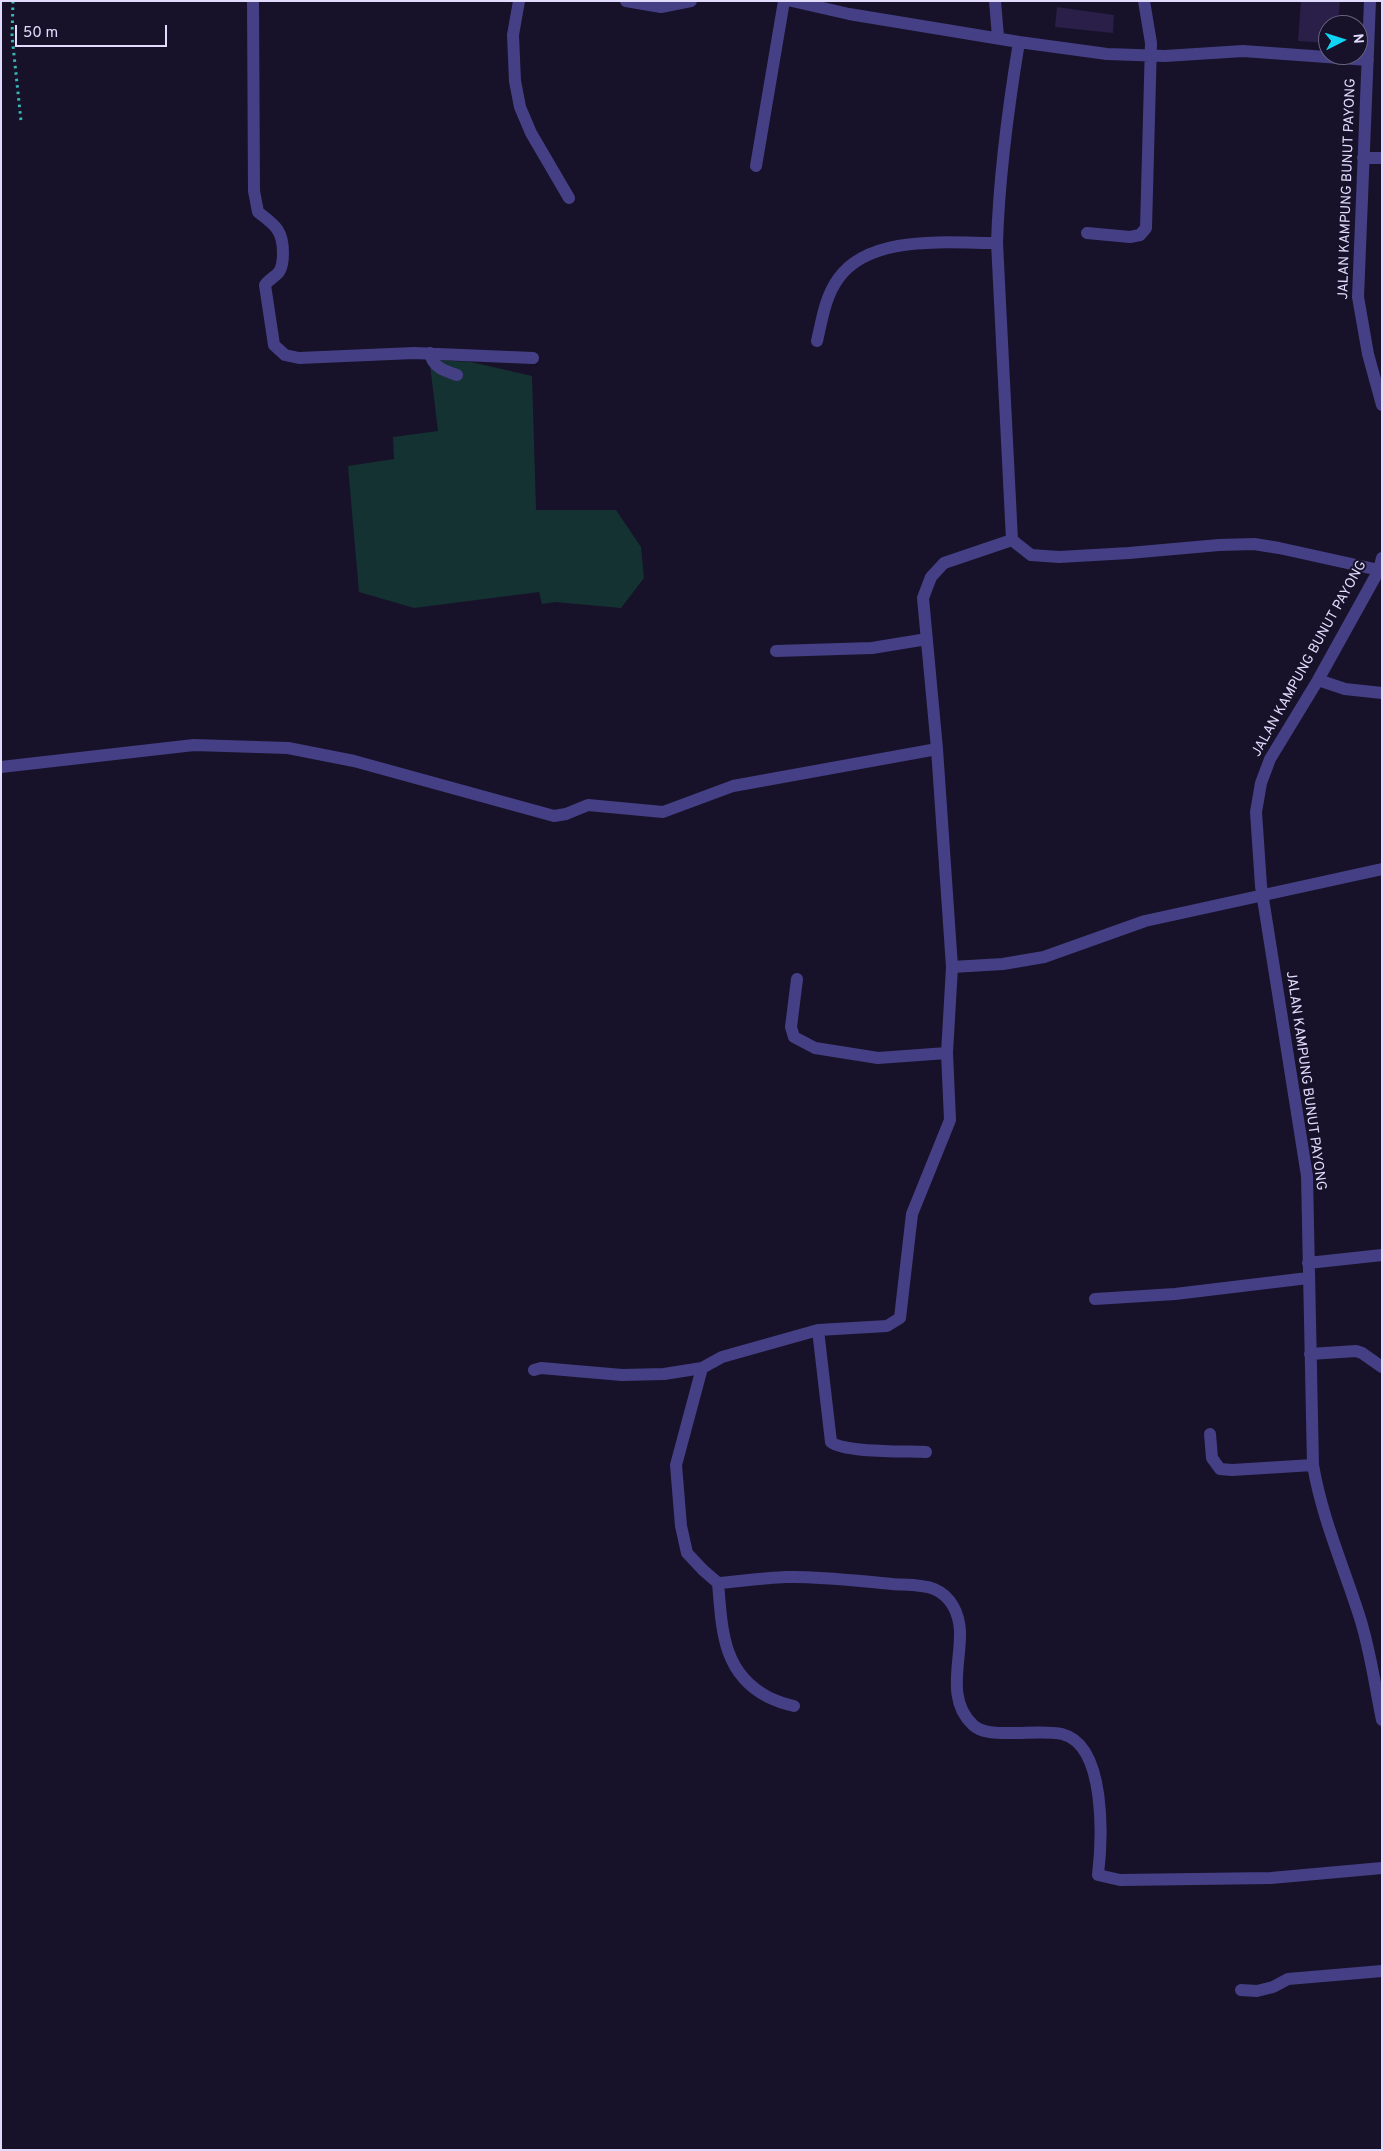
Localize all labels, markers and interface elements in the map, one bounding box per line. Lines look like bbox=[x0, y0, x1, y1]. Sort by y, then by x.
scale bar bbox=[18, 15, 170, 47]
north arrow bbox=[1318, 15, 1368, 65]
text: 50 m bbox=[23, 24, 58, 43]
text: N bbox=[1349, 33, 1366, 44]
street label: JALAN KAMPUNG BUNUT PAYONG bbox=[1336, 78, 1360, 300]
street label: JALAN KAMPUNG BUNUT PAYONG bbox=[1249, 558, 1371, 760]
street label: JALAN KAMPUNG BUNUT PAYONG bbox=[1281, 970, 1329, 1192]

